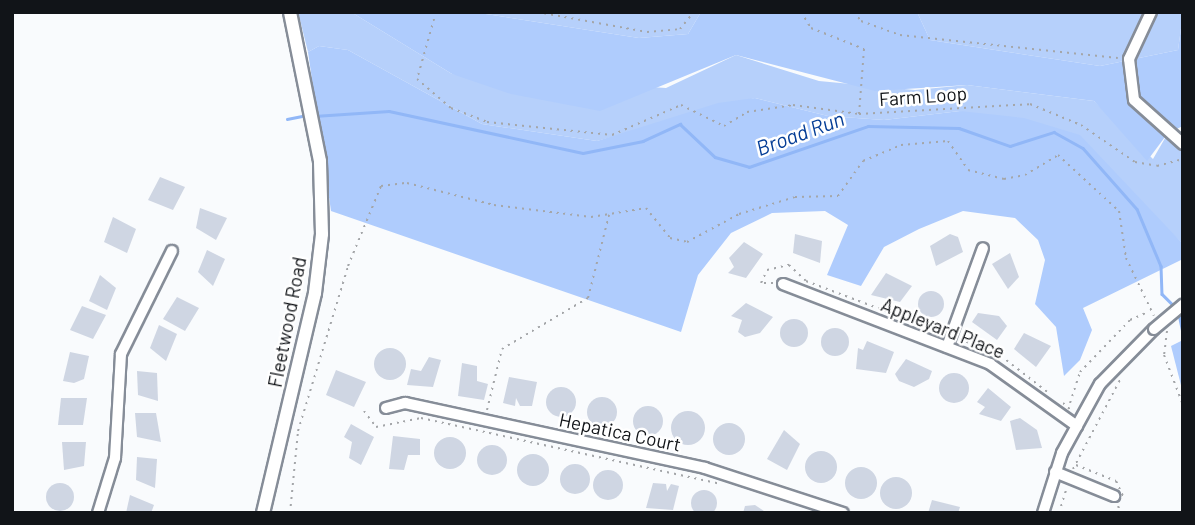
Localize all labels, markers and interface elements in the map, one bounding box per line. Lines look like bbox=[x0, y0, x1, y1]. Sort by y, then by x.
street label: Farm Loop bbox=[878, 82, 968, 110]
water label: Broad Run bbox=[753, 105, 847, 161]
street label: Fleetwood Road bbox=[263, 255, 311, 389]
street label: Appleyard Place bbox=[878, 293, 1008, 363]
street label: Hepatica Court bbox=[557, 408, 683, 456]

